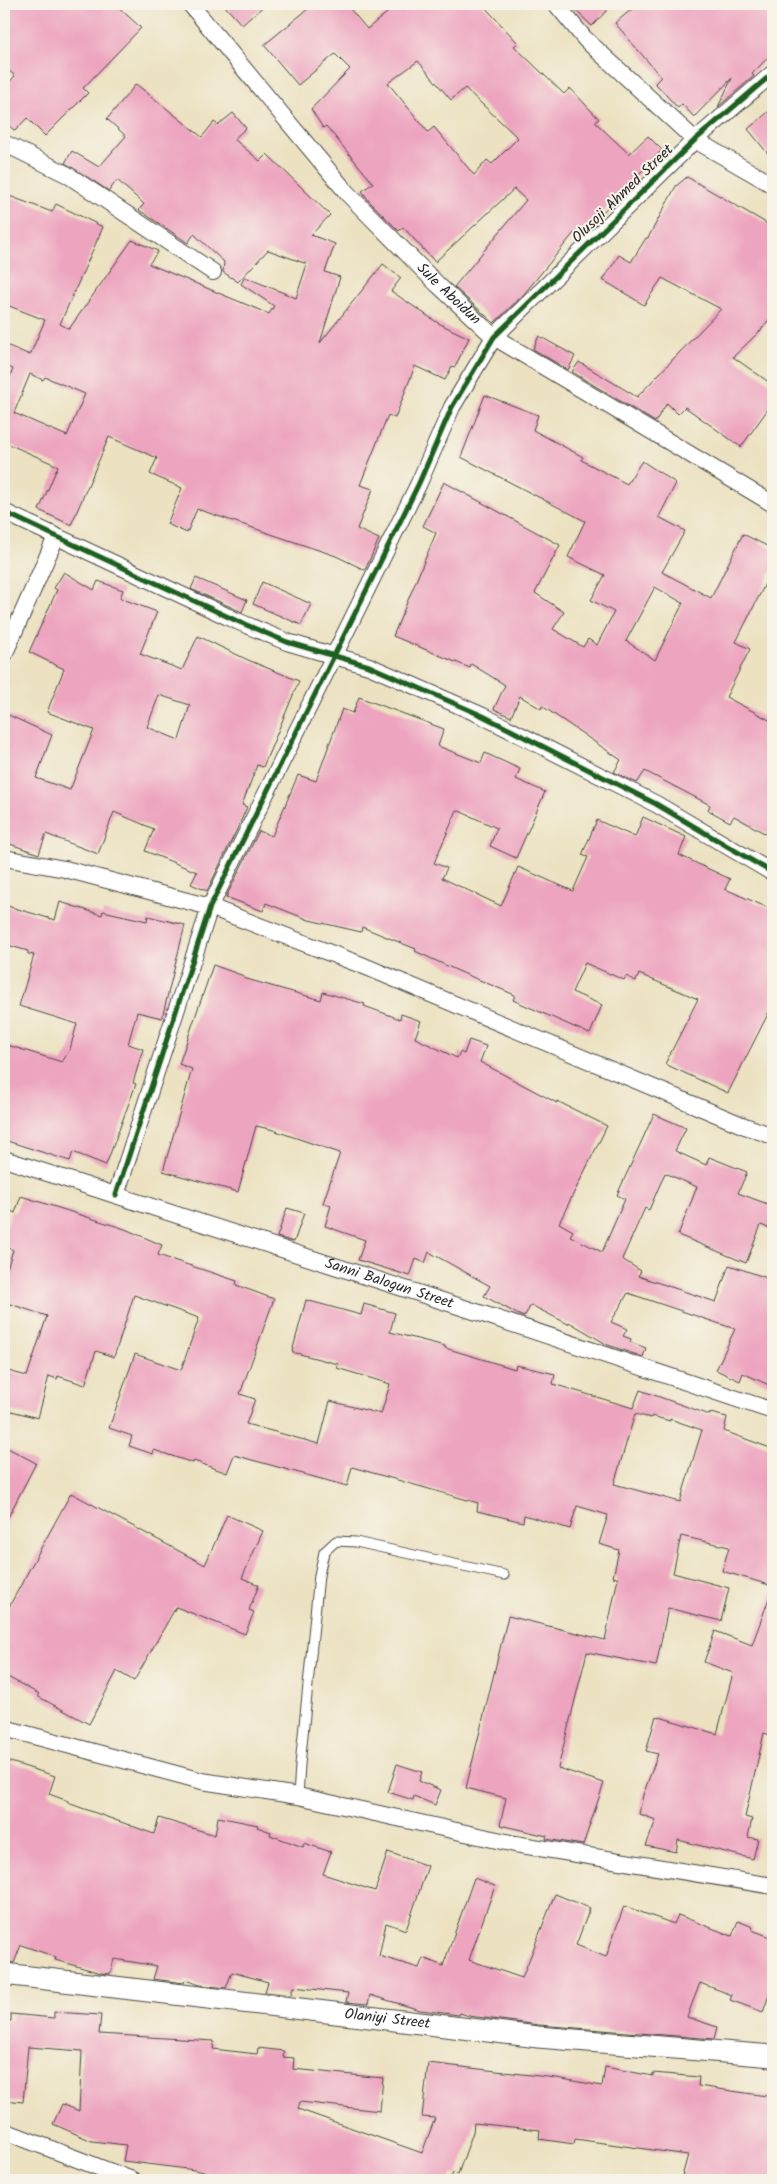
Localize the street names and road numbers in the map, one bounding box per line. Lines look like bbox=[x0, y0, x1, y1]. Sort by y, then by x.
street label: Olusoji Ahmed Street bbox=[566, 139, 680, 249]
street label: Sule Aboidun bbox=[410, 257, 486, 331]
street label: Sanni Balogun Street bbox=[322, 1252, 457, 1316]
street label: Olaniyi Street bbox=[343, 2002, 432, 2036]

